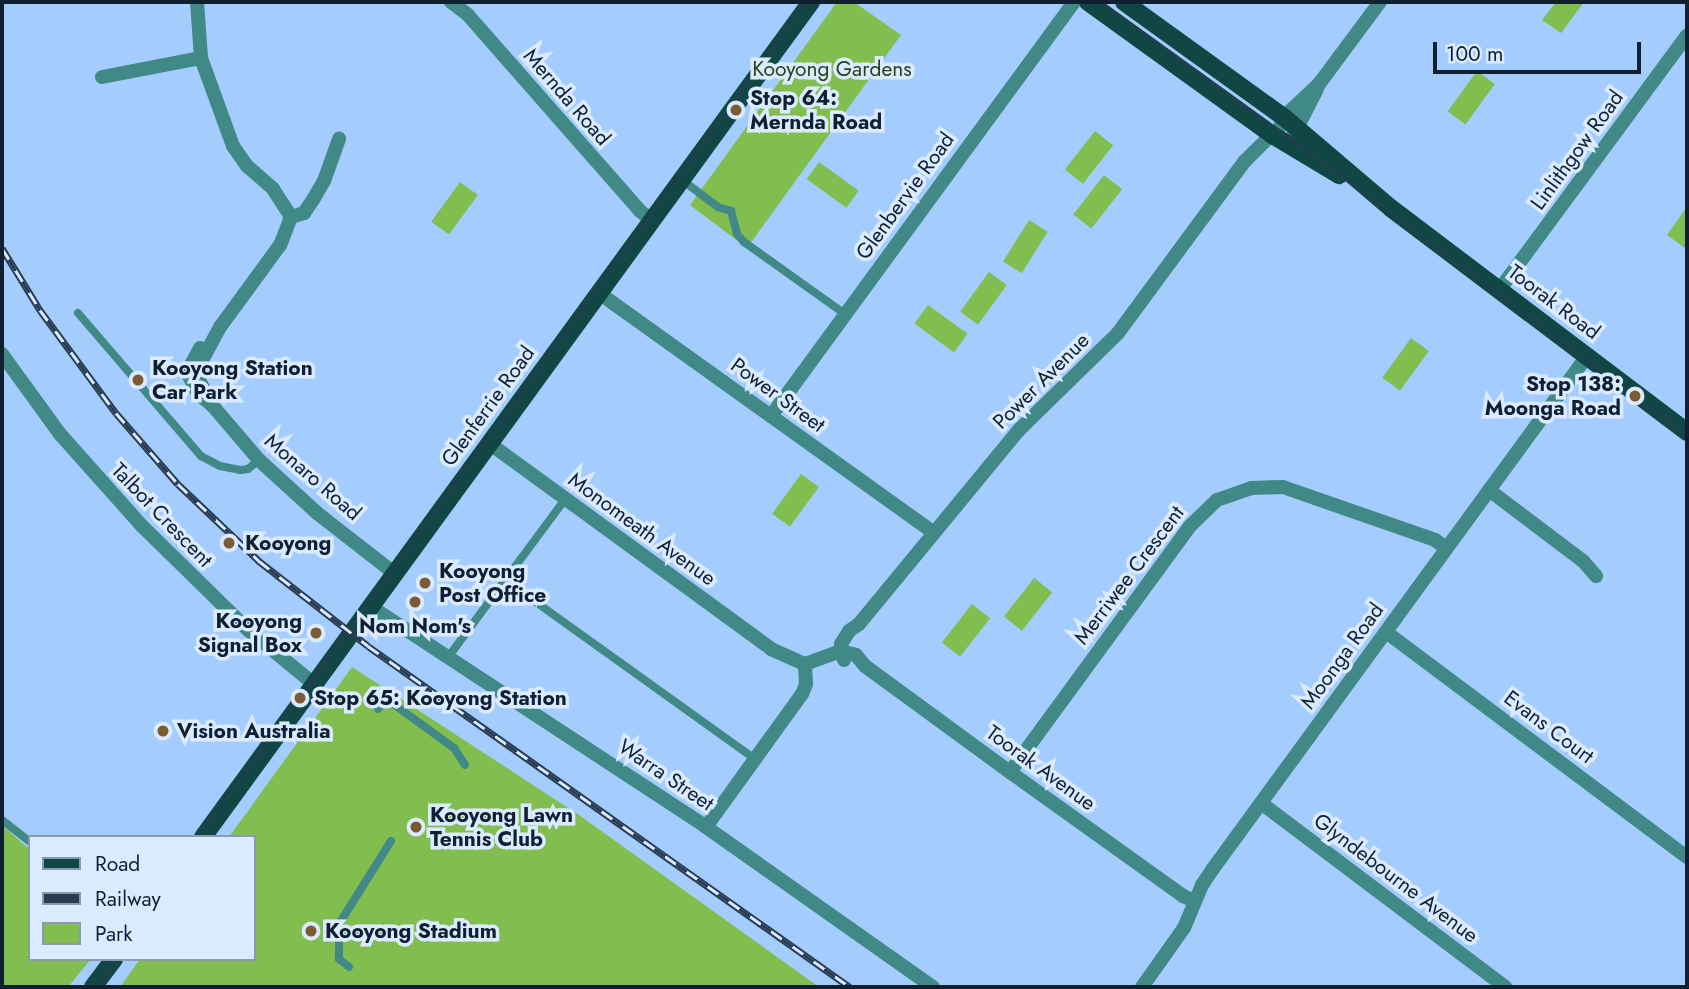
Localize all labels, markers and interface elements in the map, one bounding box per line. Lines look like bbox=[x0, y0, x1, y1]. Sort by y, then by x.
scale bar bbox=[1437, 28, 1645, 72]
text: 100 m bbox=[1446, 39, 1503, 69]
street label: Mernda Road bbox=[518, 44, 616, 150]
park label: Kooyong Gardens bbox=[752, 56, 912, 82]
place label: Stop 64: Mernda Road bbox=[750, 85, 882, 135]
street label: Linlithgow Road bbox=[1525, 85, 1629, 215]
marker: Stop 64: Mernda Road bbox=[728, 102, 744, 118]
street label: Glenbervie Road bbox=[851, 128, 959, 264]
street label: Toorak Road bbox=[1503, 259, 1605, 345]
street label: Power Avenue bbox=[988, 328, 1094, 434]
street label: Glenferrie Road bbox=[436, 341, 540, 471]
street label: Power Street bbox=[726, 352, 830, 438]
place label: Kooyong Station Car Park bbox=[152, 355, 313, 405]
place label: Stop 138: Moonga Road bbox=[1485, 371, 1621, 421]
marker: Kooyong Station Car Park bbox=[130, 372, 146, 388]
marker: Stop 138: Moonga Road bbox=[1627, 388, 1643, 404]
street label: Monaro Road bbox=[260, 428, 366, 526]
street label: Talbot Crescent bbox=[106, 458, 218, 572]
street label: Monomeath Avenue bbox=[563, 467, 721, 591]
street label: Merriwee Crescent bbox=[1069, 501, 1189, 649]
place label: Kooyong bbox=[245, 530, 331, 556]
marker: Kooyong bbox=[219, 533, 239, 553]
place label: Kooyong Post Office bbox=[439, 558, 546, 608]
marker: Kooyong Post Office bbox=[417, 575, 433, 591]
marker: Nom Nom's bbox=[407, 594, 423, 610]
street label: Moonga Road bbox=[1295, 598, 1389, 714]
place label: Kooyong Signal Box bbox=[198, 608, 302, 658]
place label: Nom Nom's bbox=[359, 613, 471, 639]
marker: Kooyong Signal Box bbox=[308, 625, 324, 641]
place label: Stop 65: Kooyong Station bbox=[314, 685, 567, 711]
street label: Evans Court bbox=[1499, 685, 1599, 769]
marker: Stop 65: Kooyong Station bbox=[292, 690, 308, 706]
place label: Vision Australia bbox=[177, 718, 330, 744]
street label: Toorak Avenue bbox=[981, 720, 1101, 816]
marker: Vision Australia bbox=[155, 723, 171, 739]
street label: Warra Street bbox=[613, 734, 719, 816]
place label: Kooyong Lawn Tennis Club bbox=[430, 802, 573, 852]
street label: Glyndebourne Avenue bbox=[1309, 808, 1483, 948]
marker: Kooyong Lawn Tennis Club bbox=[408, 819, 424, 835]
legend bbox=[28, 835, 256, 961]
text: Road bbox=[95, 849, 140, 879]
text: Railway bbox=[95, 884, 161, 914]
place label: Kooyong Stadium bbox=[325, 918, 497, 944]
text: Park bbox=[95, 919, 132, 949]
marker: Kooyong Stadium bbox=[303, 923, 319, 939]

